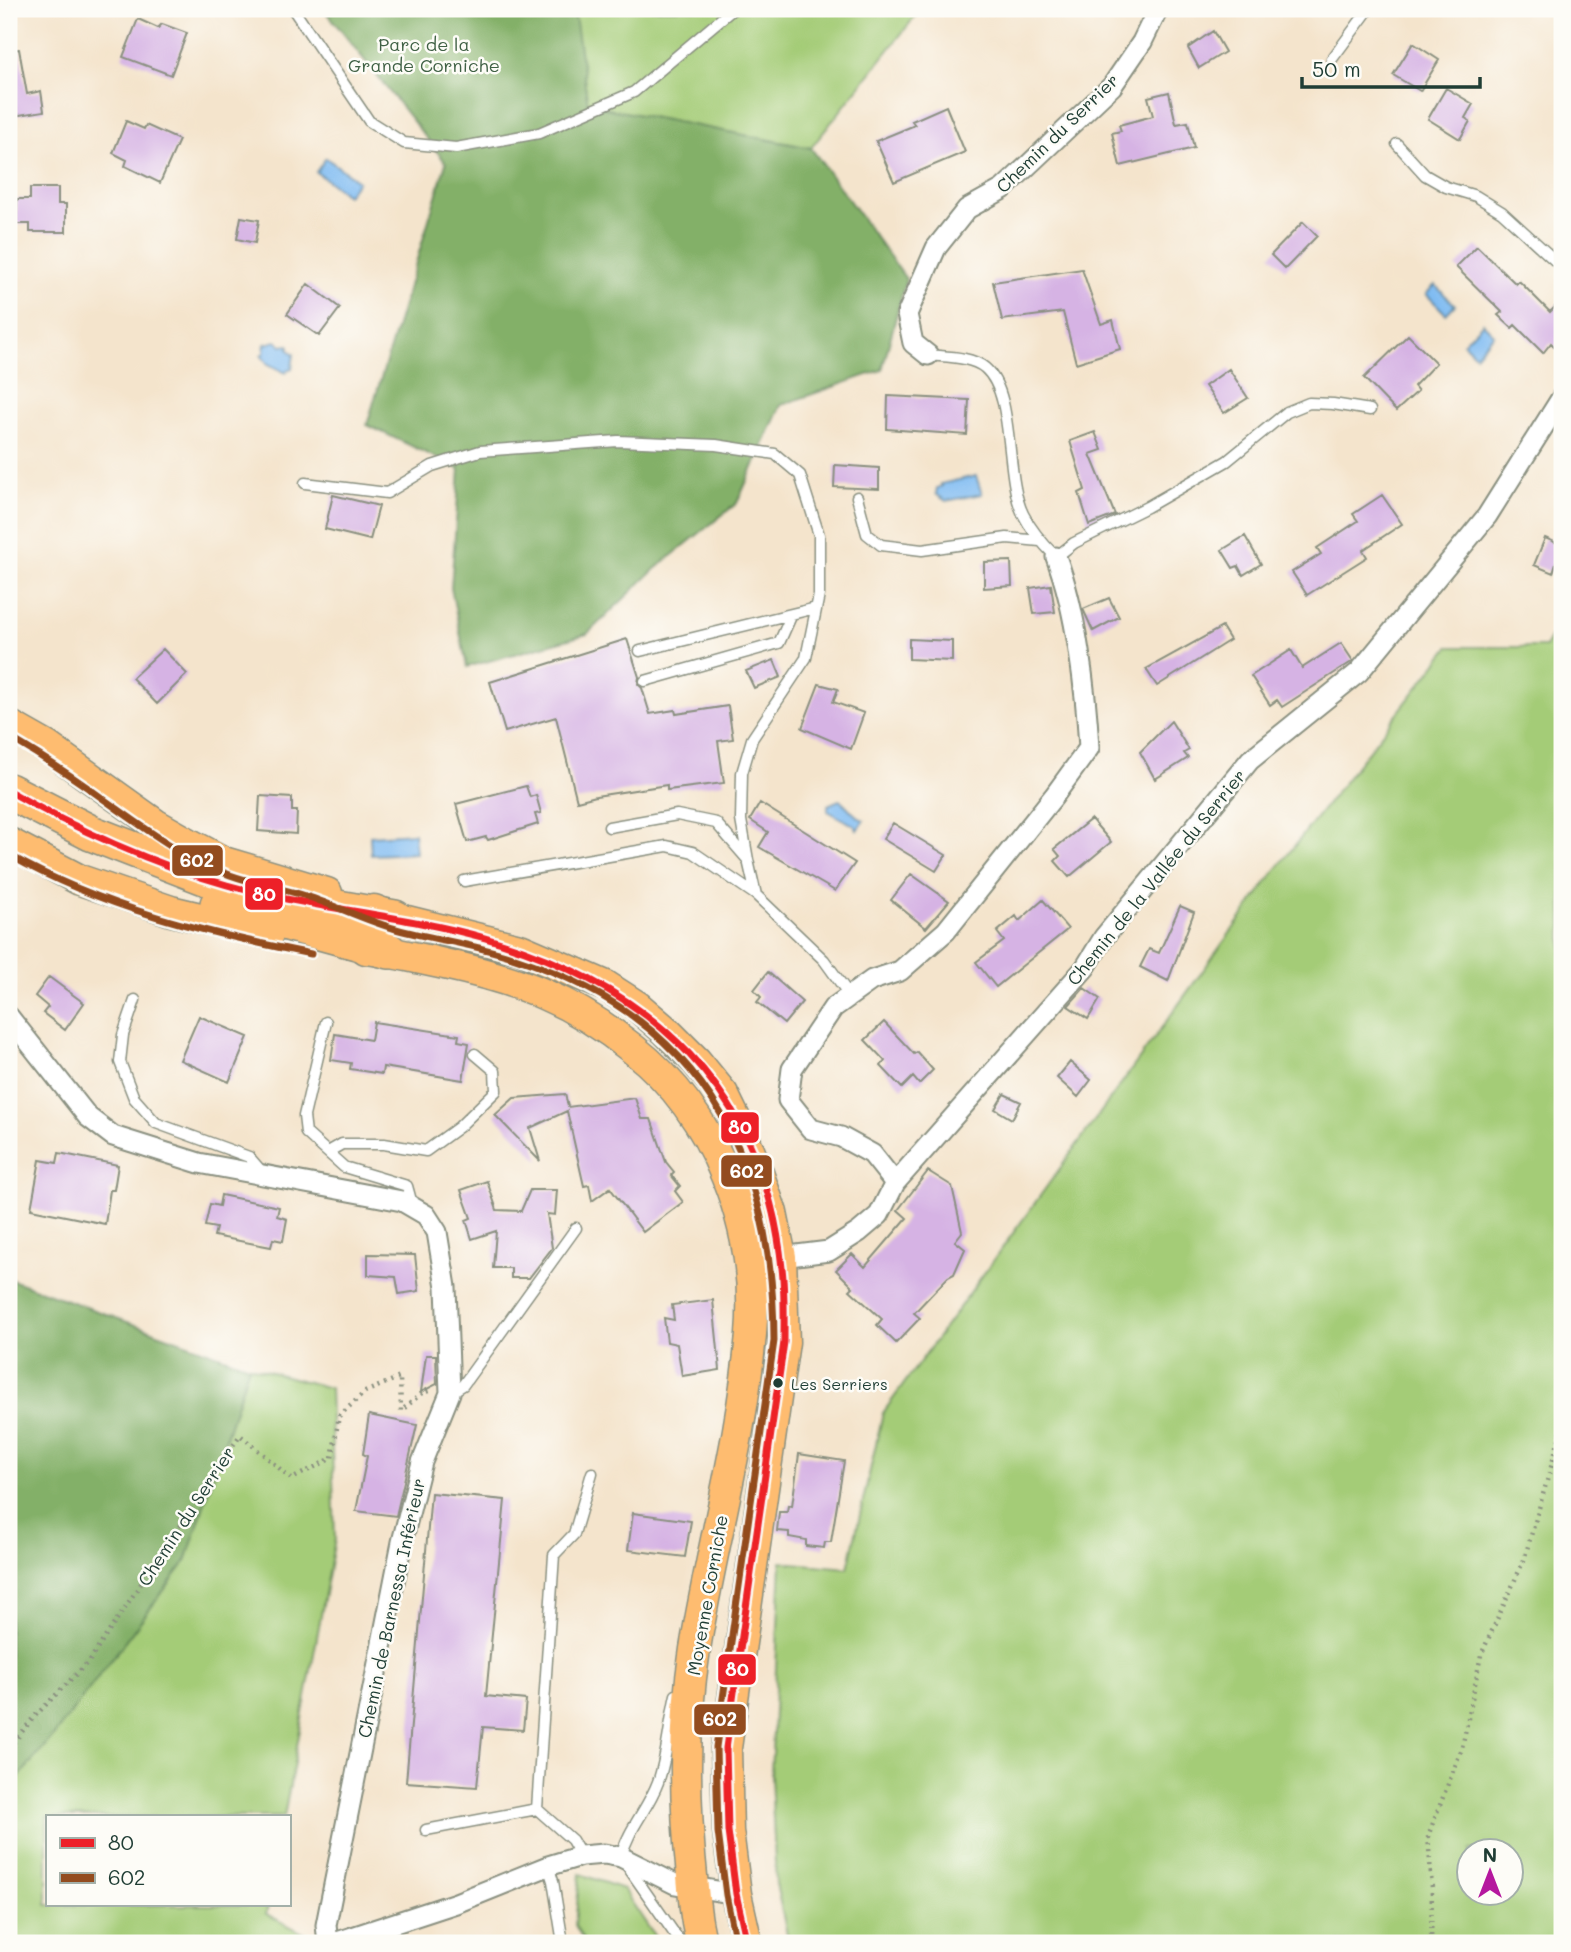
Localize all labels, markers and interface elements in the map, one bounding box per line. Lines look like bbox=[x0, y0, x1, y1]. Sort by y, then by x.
park label: Parc de la Grande Corniche bbox=[348, 32, 500, 77]
scale bar bbox=[1302, 46, 1480, 90]
text: 50 m bbox=[1312, 55, 1361, 82]
street label: Chemin du Serrier bbox=[990, 68, 1124, 198]
street label: Chemin de la Vallée du Serrier bbox=[1061, 764, 1251, 990]
line badge: 602 bbox=[171, 844, 224, 877]
text: 602 bbox=[180, 847, 214, 872]
line badge: 80 bbox=[244, 877, 284, 911]
text: 80 bbox=[252, 881, 276, 906]
line badge: 80 bbox=[720, 1111, 760, 1144]
text: 80 bbox=[728, 1114, 752, 1139]
line badge: 602 bbox=[720, 1154, 773, 1188]
text: 602 bbox=[730, 1158, 764, 1183]
place label: Les Serriers bbox=[791, 1373, 888, 1394]
marker: Les Serriers bbox=[771, 1376, 785, 1390]
street label: Chemin du Serrier bbox=[132, 1442, 240, 1590]
street label: Chemin de Barnessa Inférieur bbox=[352, 1476, 430, 1740]
street label: Moyenne Corniche bbox=[681, 1513, 733, 1677]
line badge: 80 bbox=[717, 1653, 757, 1686]
text: 80 bbox=[725, 1656, 749, 1681]
line badge: 602 bbox=[693, 1703, 747, 1736]
text: 602 bbox=[703, 1706, 737, 1731]
legend bbox=[46, 1815, 290, 1906]
text: 80 bbox=[108, 1828, 134, 1855]
north arrow bbox=[1456, 1836, 1526, 1906]
text: N bbox=[1483, 1842, 1497, 1867]
text: 602 bbox=[108, 1863, 145, 1890]

